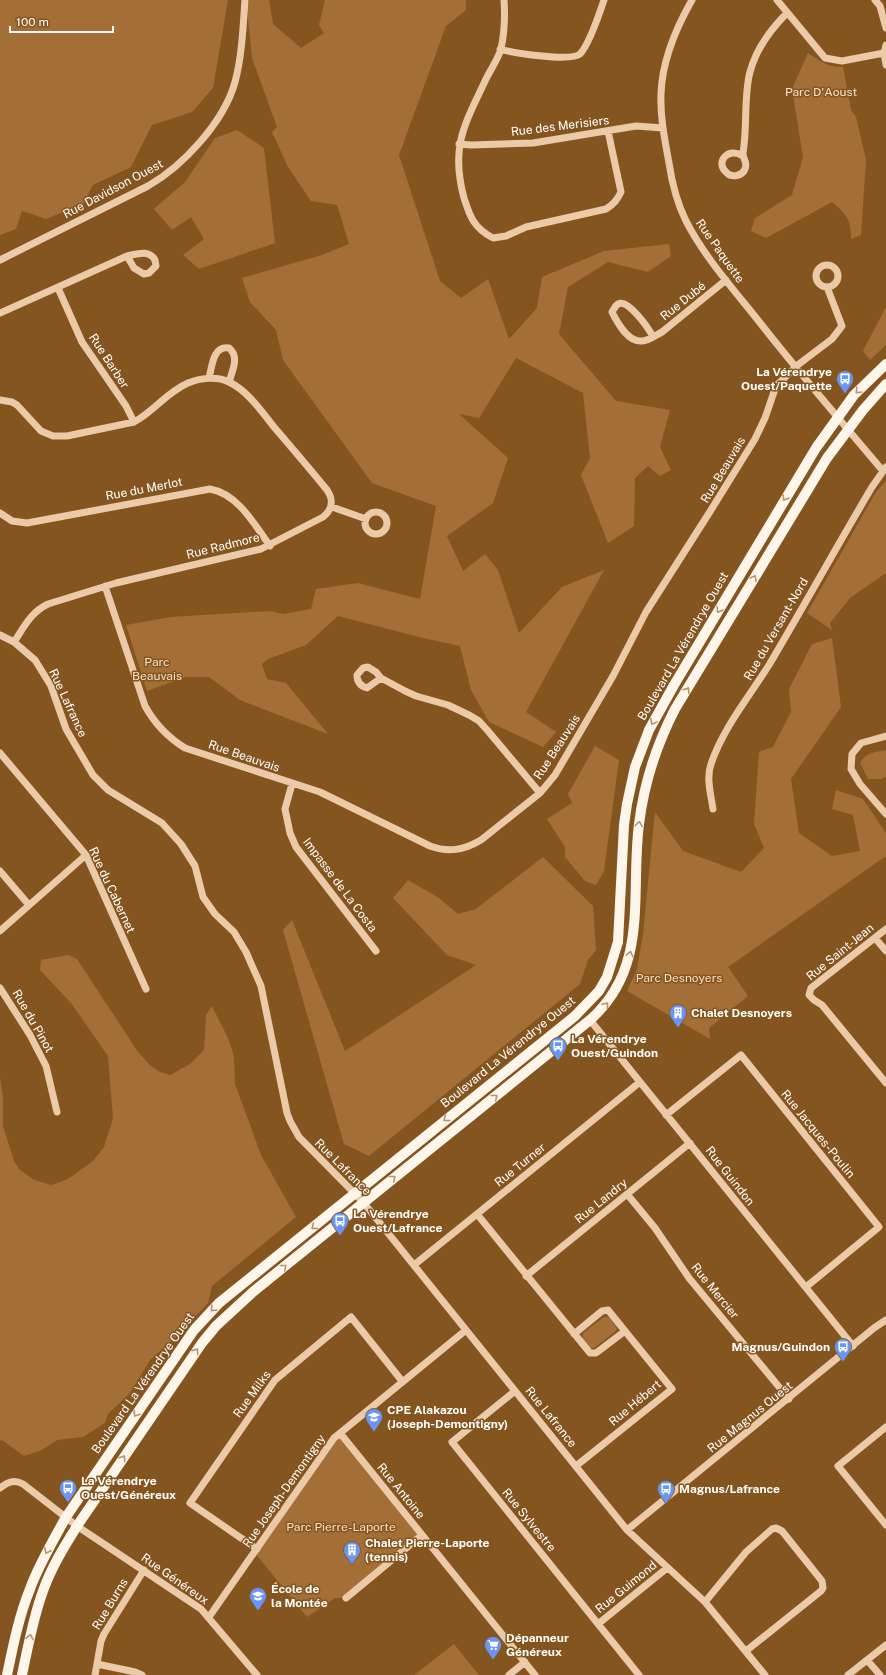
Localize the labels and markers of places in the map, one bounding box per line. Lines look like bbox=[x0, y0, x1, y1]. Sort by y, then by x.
place label: La Vérendrye Ouest/Paquette bbox=[741, 365, 832, 393]
bus stop icon: La Vérendrye Ouest/Paquette bbox=[835, 369, 855, 394]
building icon: Chalet Desnoyers bbox=[668, 1003, 688, 1028]
place label: Chalet Desnoyers bbox=[691, 1006, 792, 1020]
place label: La Vérendrye Ouest/Guindon bbox=[571, 1032, 658, 1060]
bus stop icon: La Vérendrye Ouest/Guindon bbox=[548, 1036, 568, 1061]
place label: La Vérendrye Ouest/Lafrance bbox=[353, 1207, 443, 1235]
bus stop icon: La Vérendrye Ouest/Lafrance bbox=[330, 1211, 350, 1236]
bus stop icon: Magnus/Guindon bbox=[833, 1337, 853, 1362]
place label: Magnus/Guindon bbox=[732, 1340, 830, 1354]
place label: CPE Alakazou (Joseph-Demontigny) bbox=[387, 1403, 508, 1431]
school or university icon: CPE Alakazou (Joseph-Demontigny) bbox=[364, 1407, 384, 1432]
place label: La Vérendrye Ouest/Généreux bbox=[81, 1474, 176, 1502]
bus stop icon: La Vérendrye Ouest/Généreux bbox=[58, 1478, 78, 1503]
bus stop icon: Magnus/Lafrance bbox=[656, 1479, 676, 1504]
place label: Magnus/Lafrance bbox=[679, 1482, 780, 1496]
place label: Chalet Pierre-Laporte (tennis) bbox=[365, 1536, 490, 1564]
building icon: Chalet Pierre-Laporte (tennis) bbox=[342, 1540, 362, 1565]
place label: École de la Montée bbox=[271, 1582, 328, 1610]
school or university icon: École de la Montée bbox=[248, 1586, 268, 1611]
place label: Dépanneur Généreux bbox=[506, 1631, 569, 1659]
supermarket icon: Dépanneur Généreux bbox=[483, 1635, 503, 1660]

